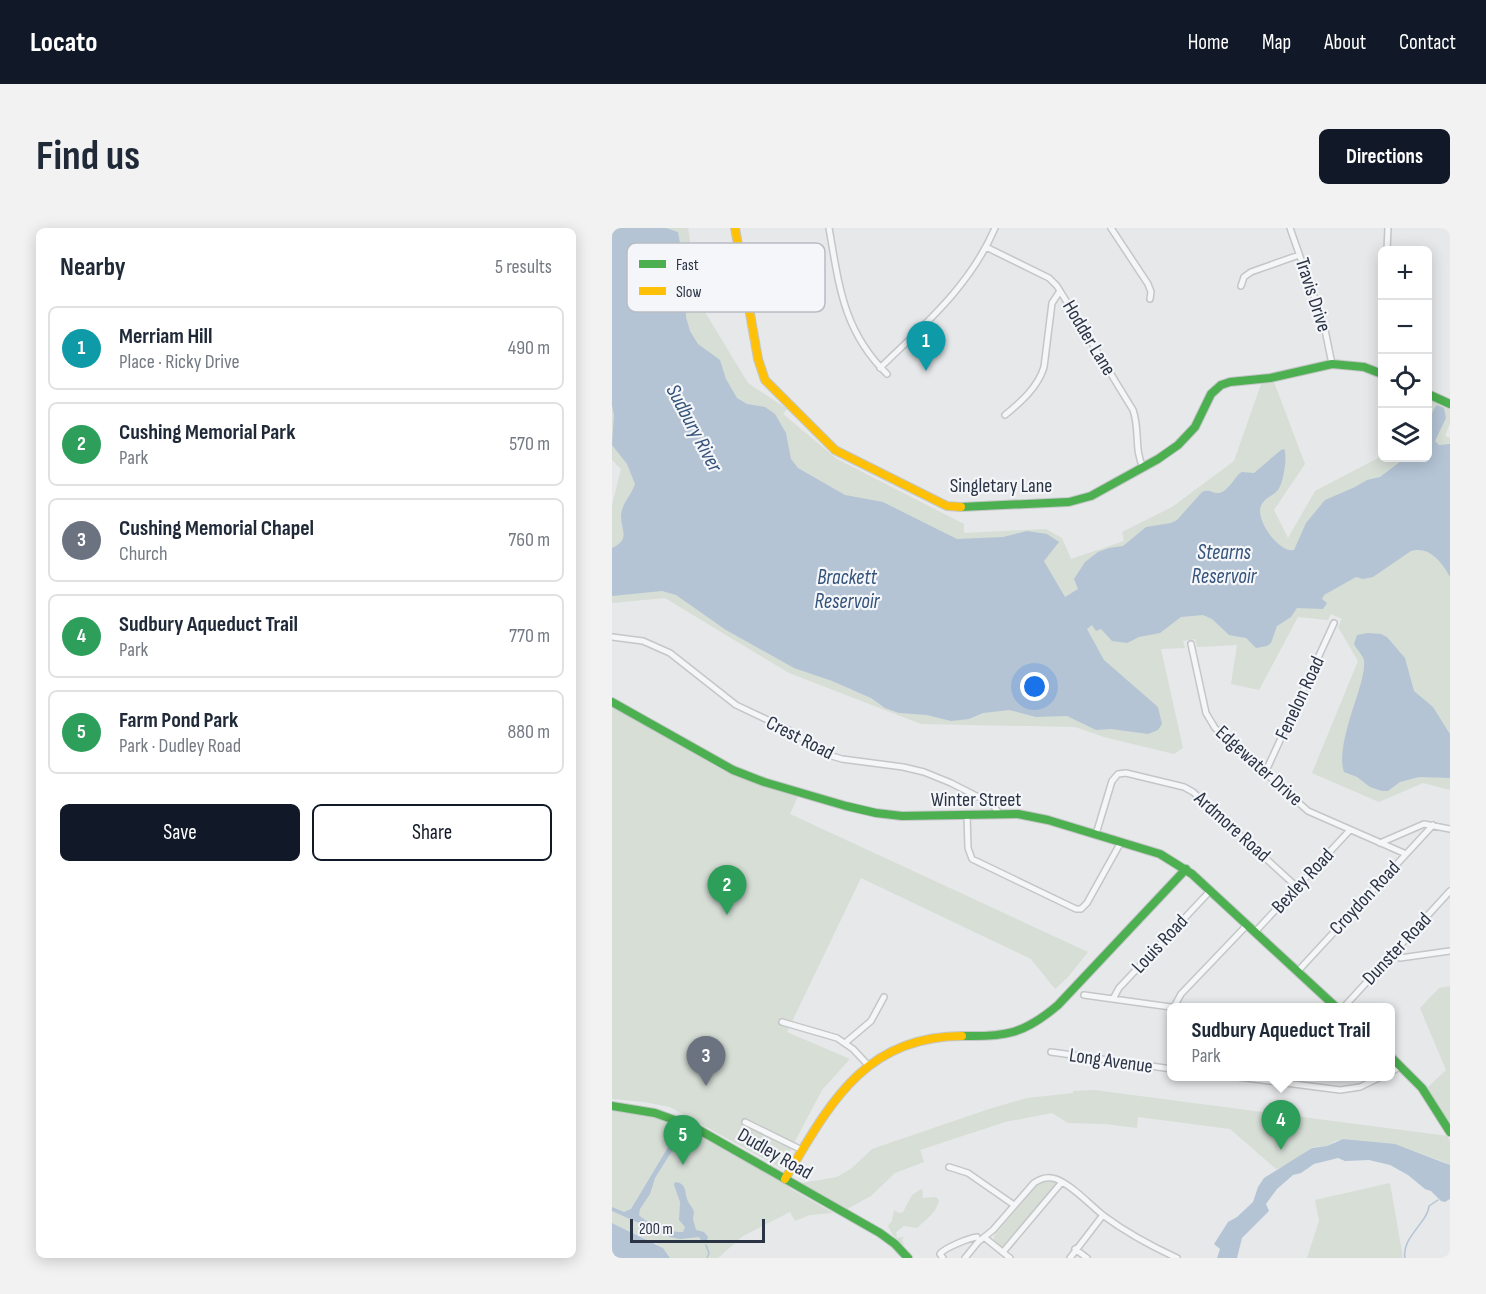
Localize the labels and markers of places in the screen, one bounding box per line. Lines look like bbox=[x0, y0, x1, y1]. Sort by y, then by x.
pin: 1 bbox=[906, 322, 946, 371]
pin: 2 bbox=[708, 866, 746, 915]
pin: 3 bbox=[686, 1036, 725, 1086]
pin: 4 bbox=[1262, 1100, 1300, 1150]
pin: 5 bbox=[664, 1116, 702, 1165]

